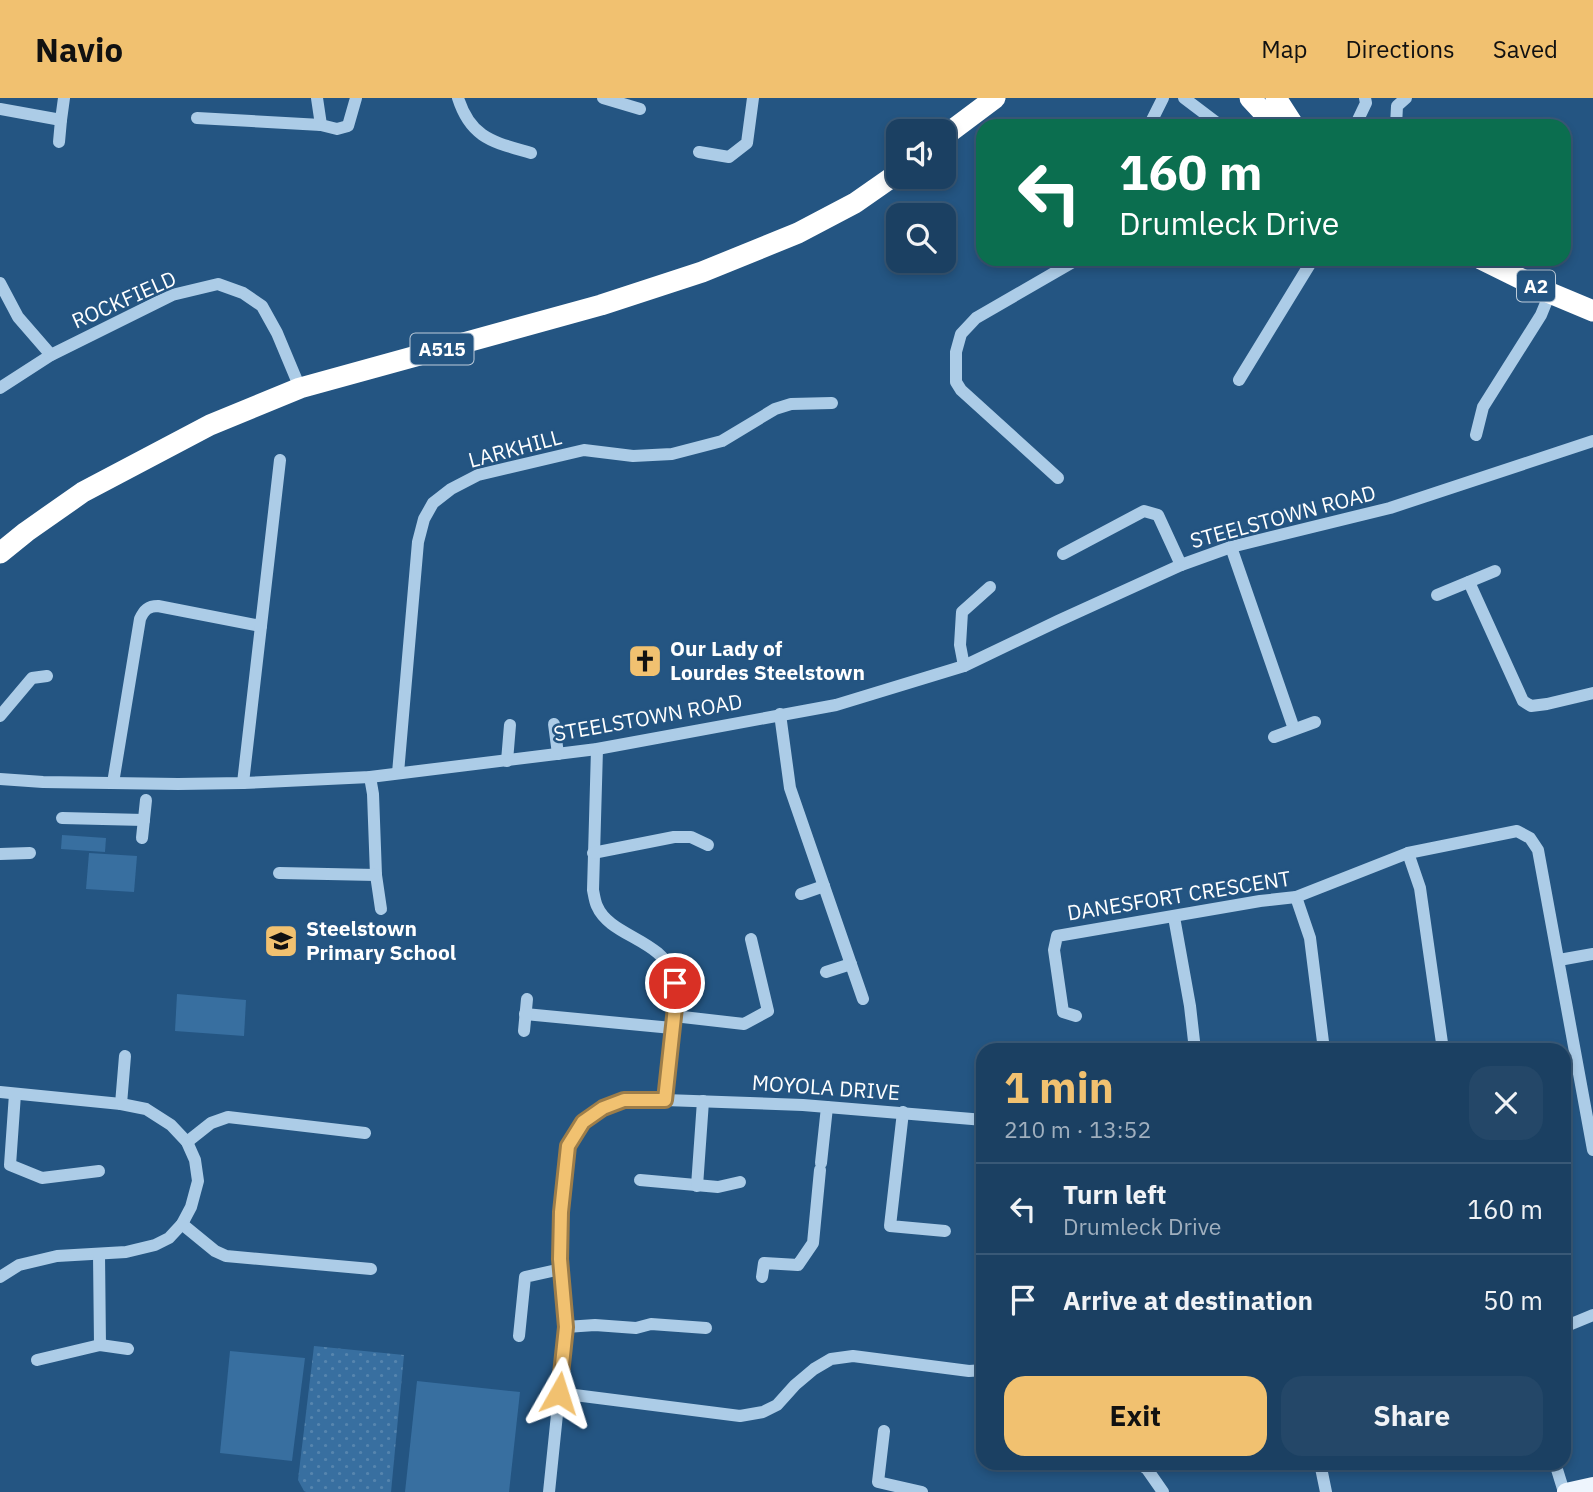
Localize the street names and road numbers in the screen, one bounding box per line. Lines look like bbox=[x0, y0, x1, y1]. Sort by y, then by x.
street label: ROCKFIELD bbox=[67, 264, 180, 335]
road number: A2 bbox=[1517, 270, 1555, 302]
road number: A515 bbox=[410, 333, 474, 364]
street label: LARKHILL bbox=[465, 422, 564, 474]
street label: STEELSTOWN ROAD bbox=[1187, 478, 1379, 554]
street label: STEELSTOWN ROAD bbox=[551, 687, 744, 747]
street label: DANESFORT CRESCENT bbox=[1065, 864, 1293, 927]
street label: MOYOLA DRIVE bbox=[751, 1068, 901, 1106]

